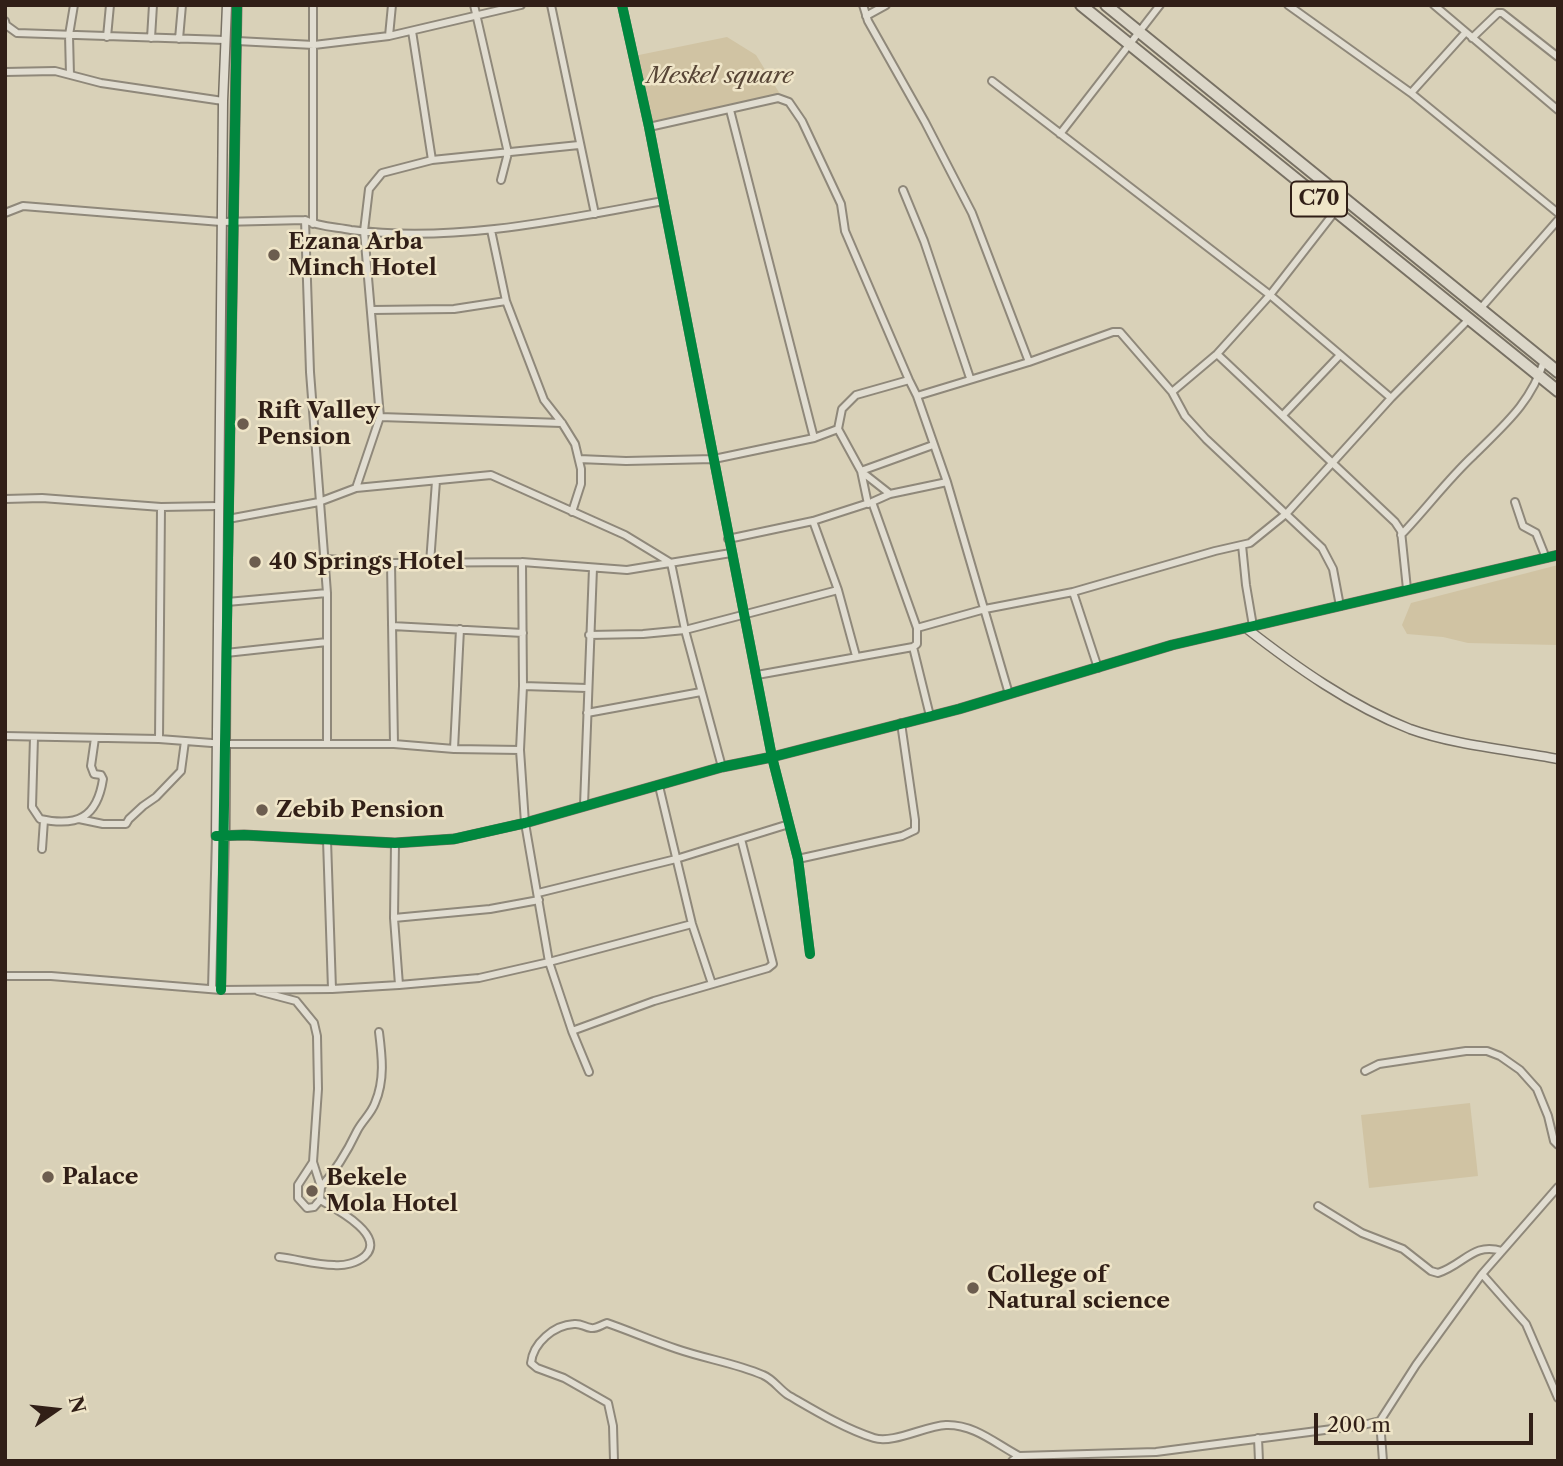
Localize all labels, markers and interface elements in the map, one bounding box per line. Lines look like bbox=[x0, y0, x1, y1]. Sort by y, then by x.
park label: Meskel square bbox=[647, 62, 793, 90]
road number: C70 bbox=[1291, 182, 1347, 216]
place label: Ezana Arba Minch Hotel bbox=[288, 228, 437, 282]
marker: Ezana Arba Minch Hotel bbox=[266, 247, 282, 263]
place label: Rift Valley Pension bbox=[257, 397, 380, 451]
marker: Rift Valley Pension bbox=[235, 416, 251, 432]
place label: 40 Springs Hotel bbox=[269, 548, 464, 576]
marker: 40 Springs Hotel bbox=[247, 554, 263, 570]
place label: Zebib Pension bbox=[276, 796, 444, 824]
marker: Zebib Pension bbox=[254, 802, 270, 818]
place label: Palace bbox=[62, 1163, 138, 1191]
place label: Bekele Mola Hotel bbox=[326, 1164, 458, 1218]
marker: Palace bbox=[40, 1169, 56, 1185]
marker: Bekele Mola Hotel bbox=[304, 1183, 320, 1199]
place label: College of Natural science bbox=[987, 1261, 1170, 1315]
marker: College of Natural science bbox=[965, 1280, 981, 1296]
north arrow bbox=[21, 1375, 91, 1445]
text: N bbox=[64, 1394, 90, 1416]
scale bar bbox=[1318, 1400, 1537, 1444]
text: 200 m bbox=[1327, 1412, 1391, 1437]

